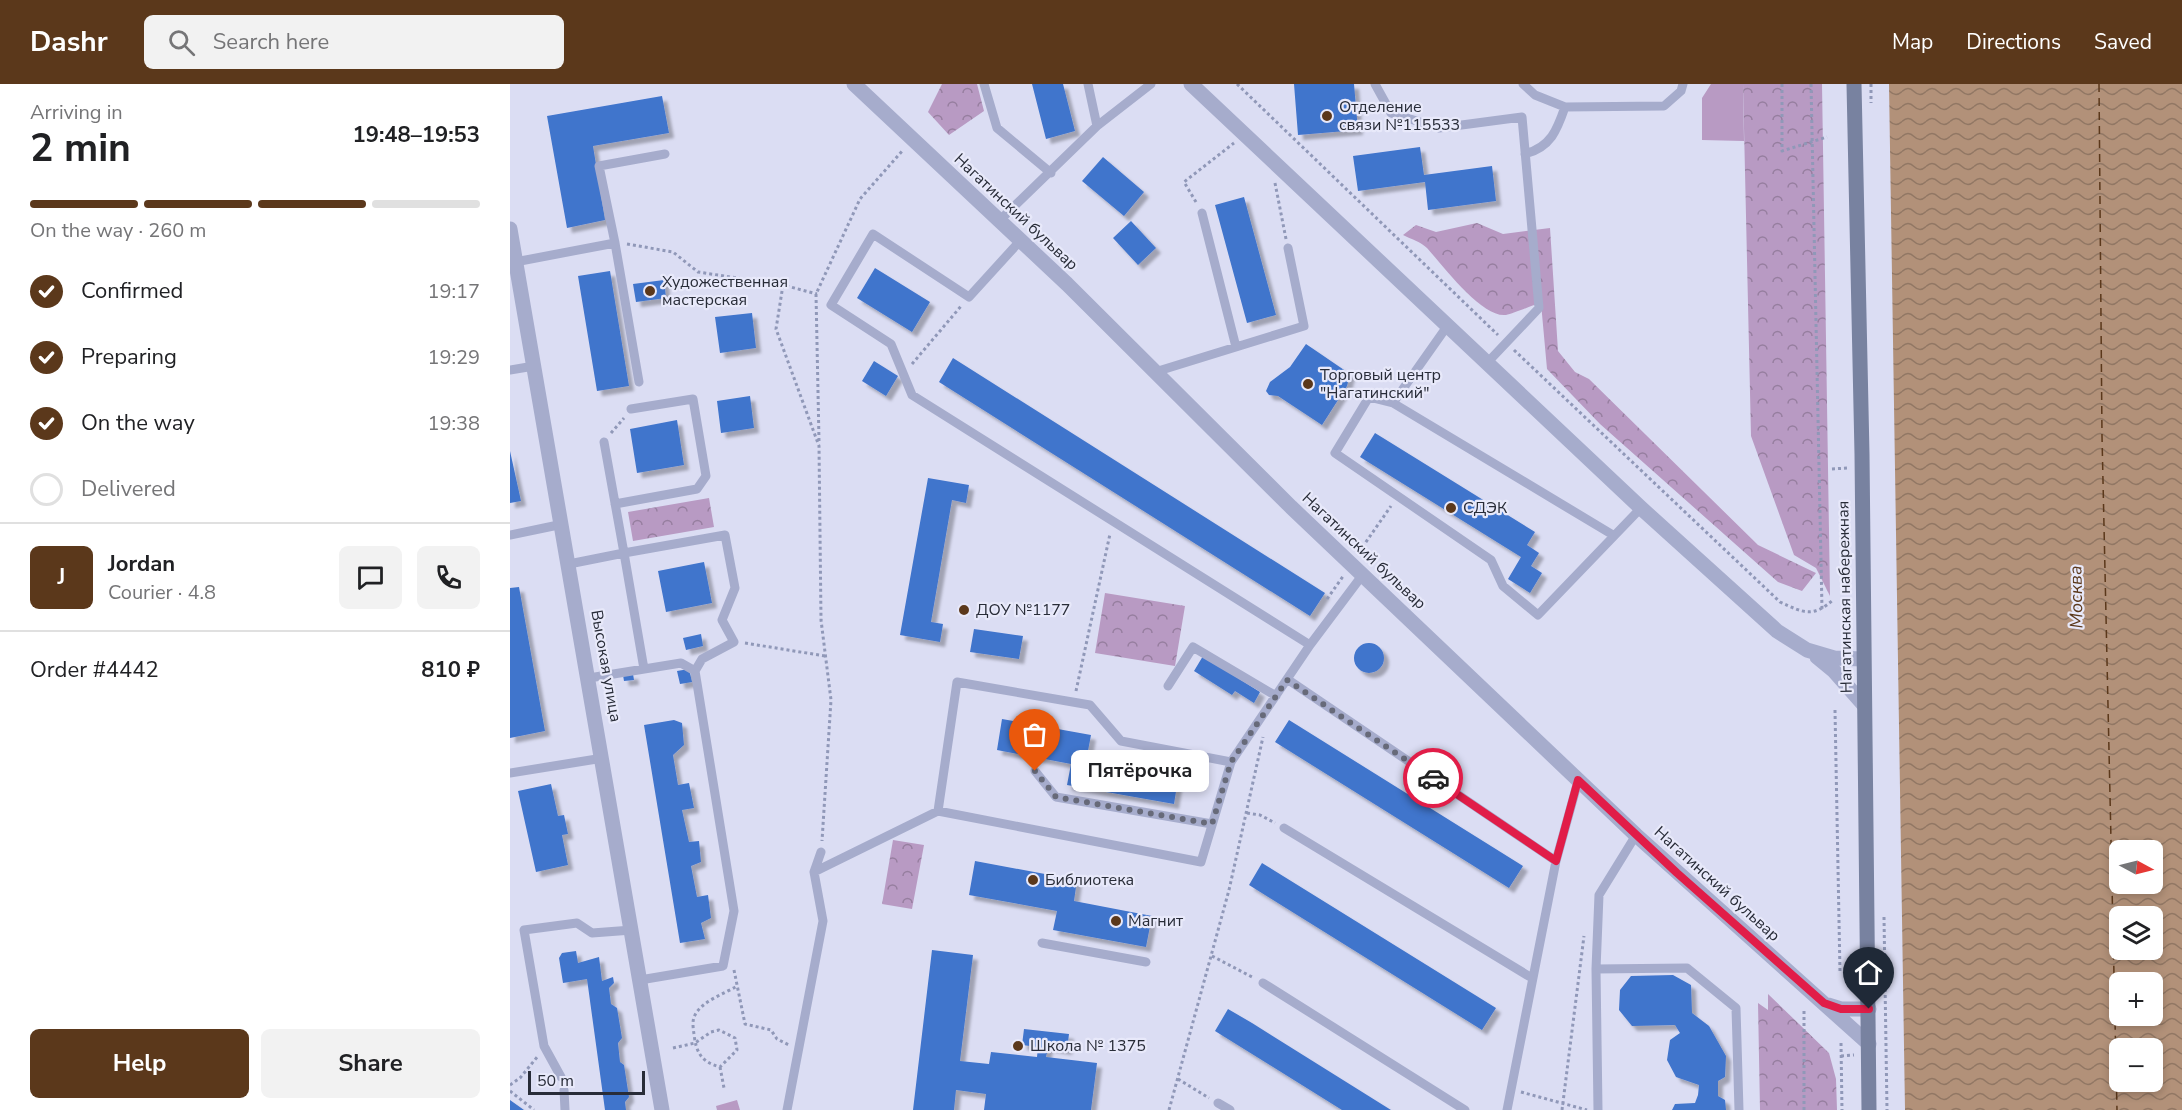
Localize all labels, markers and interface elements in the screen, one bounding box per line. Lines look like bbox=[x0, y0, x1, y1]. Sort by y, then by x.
search box bbox=[144, 15, 564, 69]
text: Dashr bbox=[30, 23, 108, 61]
icon: search bbox=[165, 26, 198, 59]
text: Search here bbox=[213, 27, 329, 57]
text: Map bbox=[1892, 28, 1933, 56]
text: Directions bbox=[1966, 28, 2061, 56]
text: Saved bbox=[2094, 28, 2152, 56]
place label: Отделение связи №115533 bbox=[1339, 96, 1460, 136]
text: Arriving in bbox=[30, 99, 123, 126]
marker: Отделение связи №115533 bbox=[1320, 109, 1334, 123]
text: 19:48–19:53 bbox=[352, 120, 480, 150]
text: 2 min bbox=[30, 122, 131, 175]
street label: Нагатинский бульвар bbox=[949, 149, 1083, 275]
text: On the way · 260 m bbox=[30, 217, 206, 244]
place label: Художественная мастерская bbox=[662, 271, 788, 311]
icon: check bbox=[30, 275, 63, 308]
text: Confirmed bbox=[81, 276, 183, 306]
text: 19:17 bbox=[427, 278, 480, 305]
marker: Художественная мастерская bbox=[643, 284, 657, 298]
icon: check bbox=[30, 341, 63, 374]
text: Preparing bbox=[81, 342, 177, 372]
text: 19:29 bbox=[427, 344, 480, 371]
place label: Торговый центр "Нагатинский" bbox=[1320, 364, 1441, 404]
marker: Торговый центр "Нагатинский" bbox=[1301, 377, 1315, 391]
icon: check bbox=[30, 407, 63, 440]
text: On the way bbox=[81, 408, 195, 438]
text: 19:38 bbox=[427, 410, 480, 437]
text: Delivered bbox=[81, 474, 176, 504]
street label: Нагатинский бульвар bbox=[1297, 488, 1431, 614]
place label: СДЭК bbox=[1463, 497, 1508, 519]
street label: Нагатинская набережная bbox=[1832, 500, 1858, 694]
marker: СДЭК bbox=[1444, 501, 1458, 515]
button: chat bbox=[339, 546, 402, 609]
button: phone bbox=[417, 546, 480, 609]
text: Jordan bbox=[108, 549, 175, 579]
text: J bbox=[58, 562, 65, 592]
water label: Москва bbox=[2063, 565, 2089, 629]
text: Courier · 4.8 bbox=[108, 579, 216, 606]
place label: ДОУ №1177 bbox=[976, 599, 1070, 621]
marker: ДОУ №1177 bbox=[957, 603, 971, 617]
street label: Высокая улица bbox=[585, 608, 627, 724]
text: Order #4442 bbox=[30, 655, 159, 685]
text: 810 ₽ bbox=[421, 655, 480, 685]
pin bbox=[1009, 709, 1060, 771]
icon: bag bbox=[1018, 718, 1051, 751]
courier bbox=[1403, 748, 1463, 808]
callout: Пятёрочка bbox=[1071, 750, 1209, 792]
text: Пятёрочка bbox=[1088, 757, 1193, 784]
icon: car bbox=[1417, 762, 1450, 795]
street label: Нагатинский бульвар bbox=[1649, 821, 1785, 947]
north arrow bbox=[2109, 840, 2163, 894]
map controls bbox=[2109, 840, 2163, 1092]
place label: Библиотека bbox=[1045, 869, 1134, 891]
marker: Библиотека bbox=[1026, 873, 1040, 887]
button: layers bbox=[2109, 906, 2163, 960]
place label: Магнит bbox=[1128, 910, 1184, 932]
marker: Магнит bbox=[1109, 914, 1123, 928]
pin bbox=[1843, 947, 1894, 1009]
icon: home bbox=[1852, 956, 1885, 989]
button: + bbox=[2109, 972, 2163, 1026]
button: Help bbox=[30, 1029, 249, 1098]
button: Share bbox=[261, 1029, 480, 1098]
place label: Школа № 1375 bbox=[1030, 1035, 1146, 1057]
button: − bbox=[2109, 1038, 2163, 1092]
marker: Школа № 1375 bbox=[1011, 1039, 1025, 1053]
scale bar bbox=[528, 1068, 645, 1096]
text: 50 m bbox=[537, 1070, 574, 1092]

